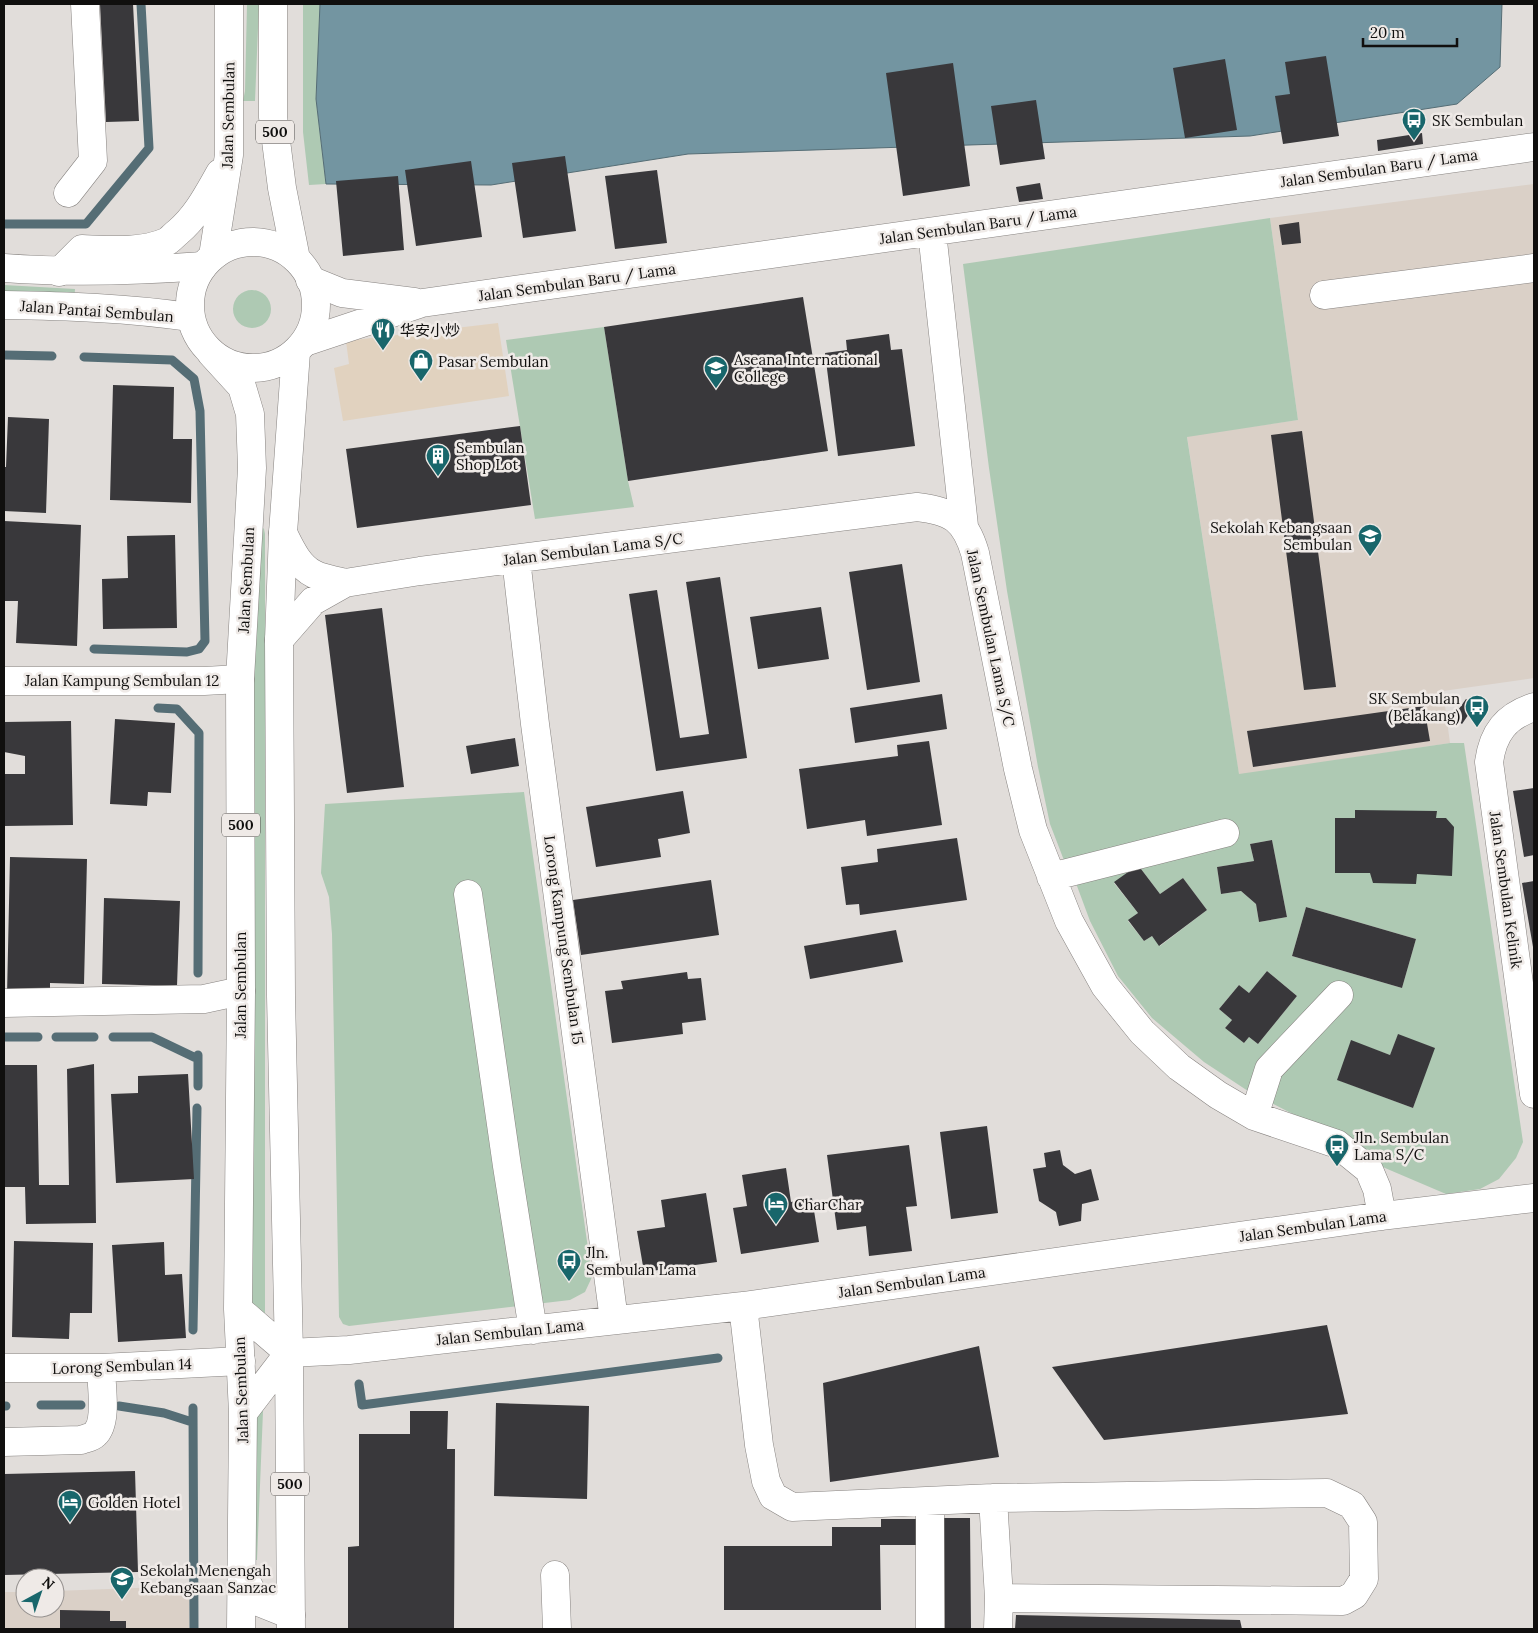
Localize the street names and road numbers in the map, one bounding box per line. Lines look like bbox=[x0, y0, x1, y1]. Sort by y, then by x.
street label: Jalan Sembulan bbox=[218, 62, 238, 169]
road number: 500 bbox=[256, 120, 294, 144]
street label: Jalan Sembulan Baru / Lama bbox=[1278, 145, 1479, 192]
street label: Jalan Sembulan Baru / Lama bbox=[877, 202, 1078, 249]
street label: Jalan Sembulan Baru / Lama bbox=[476, 259, 677, 306]
street label: Jalan Pantai Sembulan bbox=[19, 296, 174, 326]
street label: Jalan Sembulan bbox=[234, 526, 258, 635]
street label: Jalan Sembulan Lama S/C bbox=[501, 528, 685, 571]
street label: Jalan Sembulan Lama S/C bbox=[962, 547, 1019, 729]
street label: Jalan Kampung Sembulan 12 bbox=[24, 671, 219, 690]
street label: Jalan Sembulan Kelinik bbox=[1485, 809, 1526, 970]
road number: 500 bbox=[222, 814, 260, 836]
street label: Lorong Kampung Sembulan 15 bbox=[540, 834, 588, 1046]
street label: Jalan Sembulan bbox=[231, 932, 250, 1039]
street label: Jalan Sembulan Lama bbox=[1237, 1206, 1388, 1246]
street label: Jalan Sembulan Lama bbox=[836, 1262, 987, 1302]
street label: Jalan Sembulan Lama bbox=[434, 1315, 585, 1349]
street label: Jalan Sembulan bbox=[230, 1336, 252, 1445]
street label: Lorong Sembulan 14 bbox=[52, 1354, 192, 1378]
road number: 500 bbox=[271, 1472, 309, 1496]

